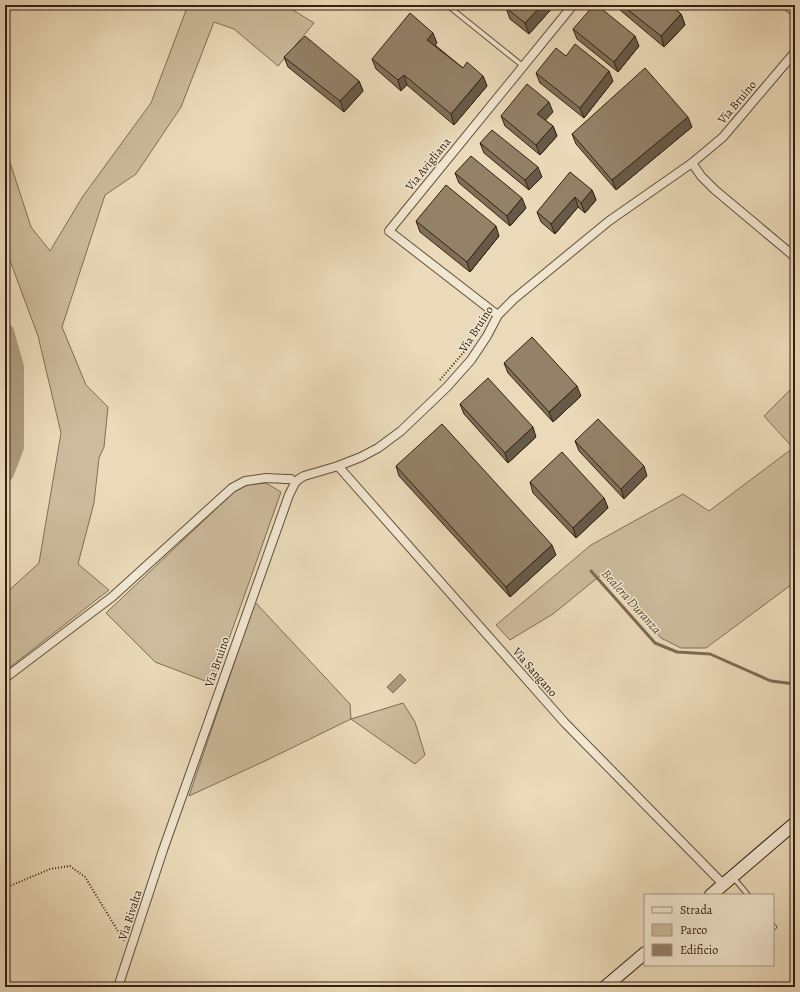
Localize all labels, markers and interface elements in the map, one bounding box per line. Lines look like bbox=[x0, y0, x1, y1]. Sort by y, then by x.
street label: Via Bruino bbox=[713, 77, 760, 128]
street label: Via Avigliana bbox=[401, 134, 455, 195]
street label: Via Bruino bbox=[455, 303, 497, 356]
water label: Bealera Duranza bbox=[598, 565, 665, 637]
street label: Via Bruino bbox=[201, 635, 233, 690]
street label: Via Sangano bbox=[508, 643, 561, 700]
street label: Via Rivalta bbox=[114, 887, 146, 943]
legend bbox=[644, 894, 774, 966]
text: Strada bbox=[680, 902, 713, 918]
text: Parco bbox=[680, 922, 707, 938]
text: Edificio bbox=[680, 942, 718, 958]

